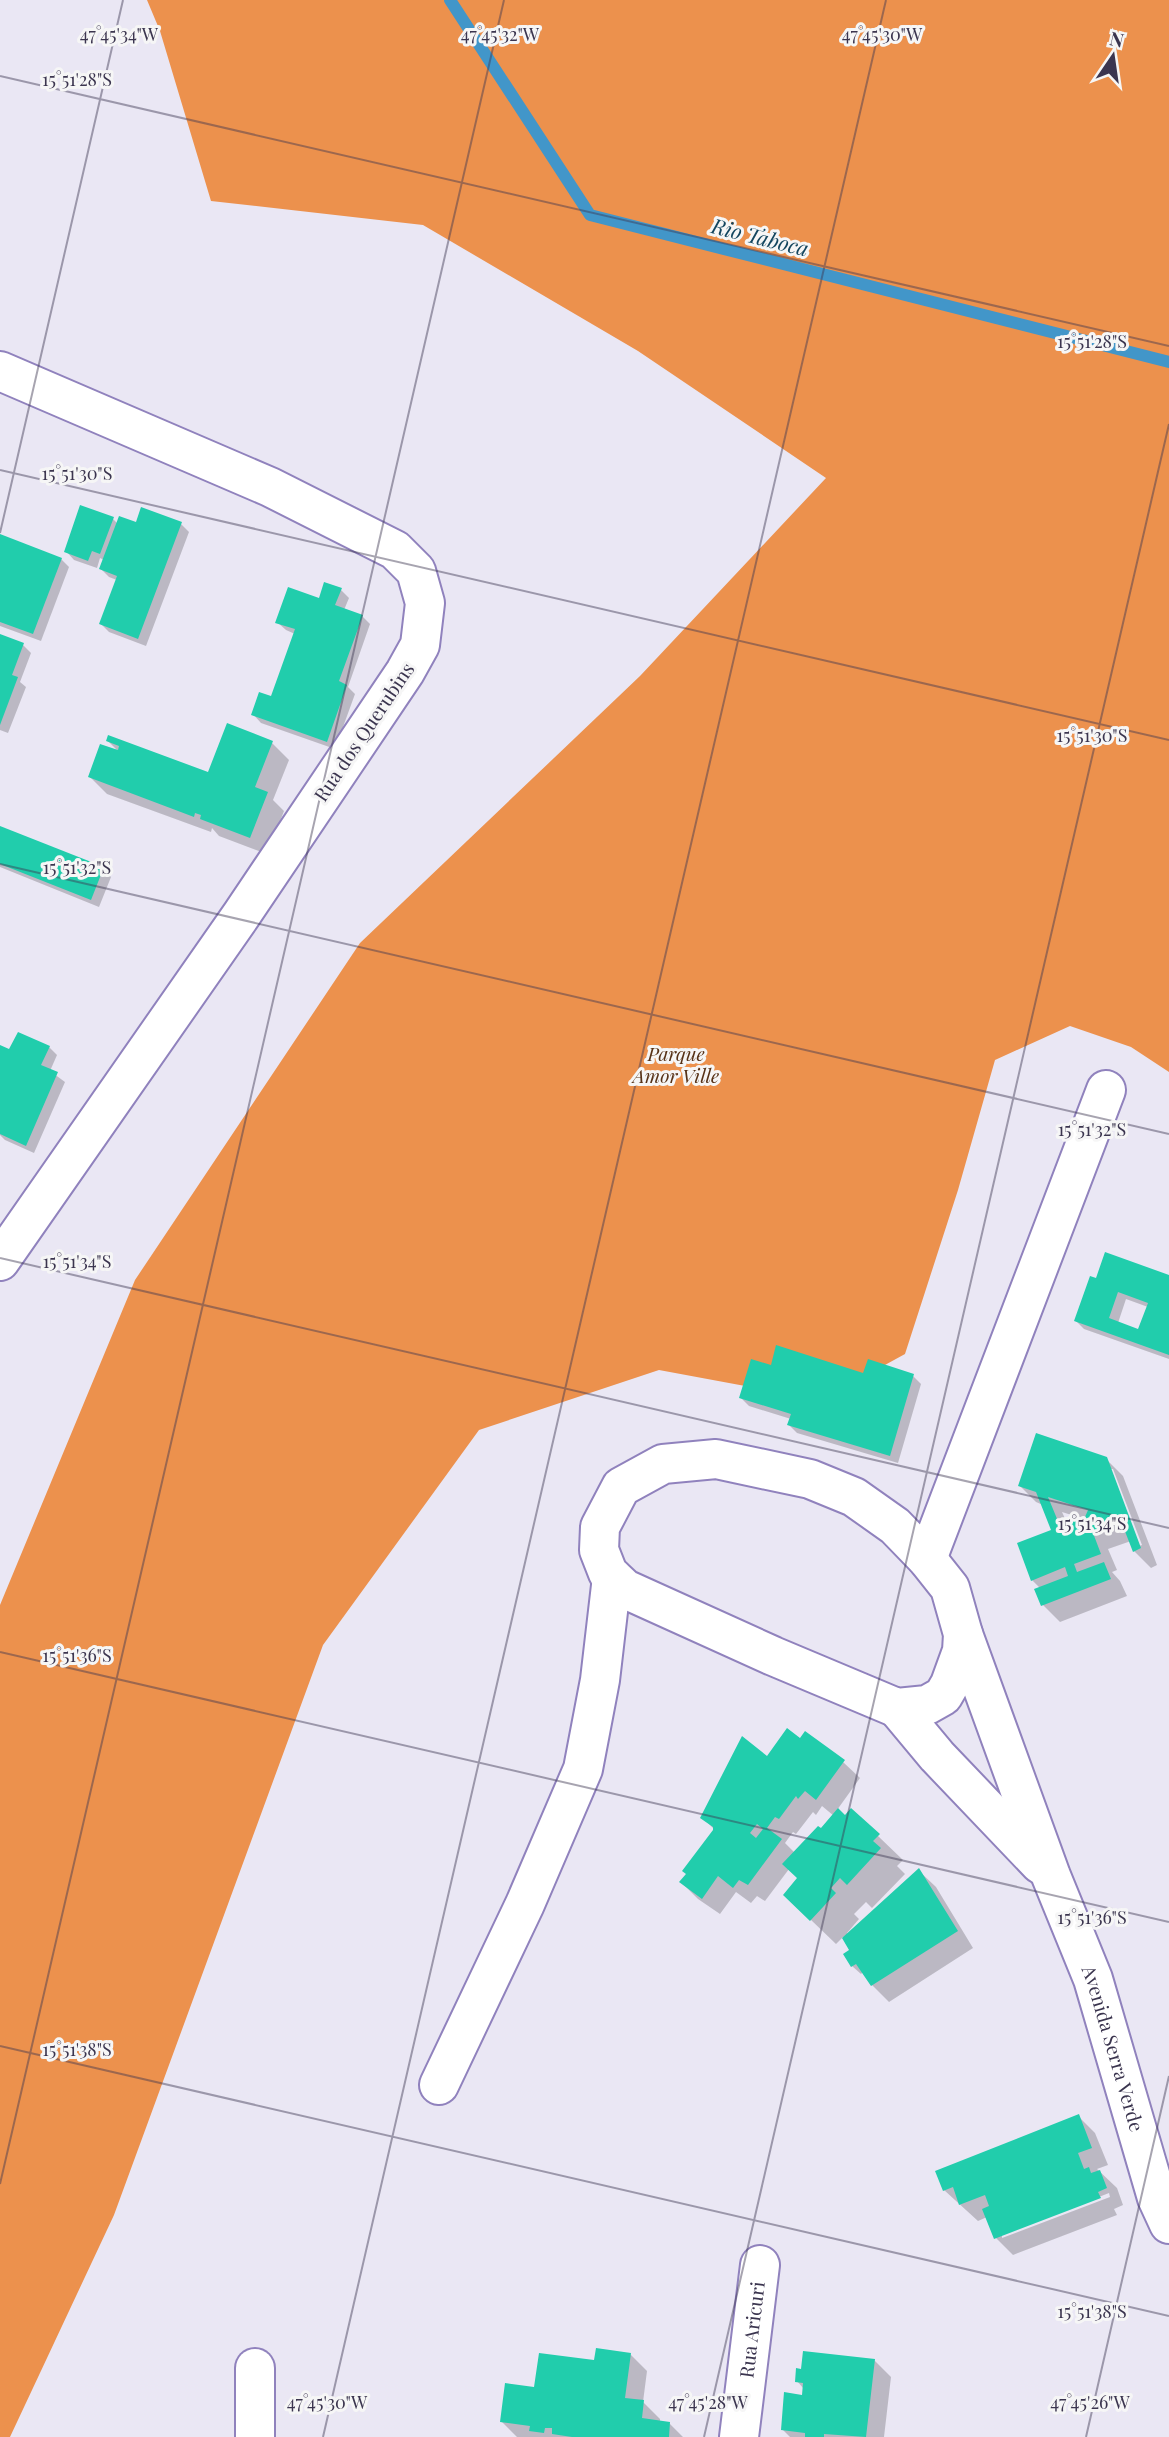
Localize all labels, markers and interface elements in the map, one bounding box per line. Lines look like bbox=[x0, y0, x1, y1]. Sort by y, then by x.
north arrow bbox=[1078, 21, 1148, 91]
text: 47°45'34"W bbox=[80, 22, 159, 46]
text: 47°45'32"W bbox=[461, 22, 540, 46]
text: 47°45'30"W bbox=[842, 22, 923, 46]
text: N bbox=[1107, 24, 1127, 53]
text: 15°51'28"S bbox=[42, 67, 112, 91]
water label: Rio Taboca bbox=[708, 210, 812, 262]
text: 15°51'28"S bbox=[1057, 329, 1127, 353]
text: 15°51'30"S bbox=[42, 461, 112, 485]
street label: Rua dos Querubins bbox=[307, 657, 419, 806]
text: 15°51'30"S bbox=[1057, 723, 1127, 747]
text: 15°51'32"S bbox=[43, 855, 111, 879]
park label: Parque Amor Ville bbox=[631, 1040, 719, 1088]
text: 15°51'32"S bbox=[1058, 1117, 1126, 1141]
text: 15°51'34"S bbox=[43, 1249, 111, 1273]
text: 15°51'34"S bbox=[1058, 1511, 1126, 1535]
text: 15°51'36"S bbox=[42, 1643, 112, 1667]
text: 15°51'36"S bbox=[1057, 1905, 1127, 1929]
street label: Avenida Serra Verde bbox=[1076, 1960, 1151, 2134]
text: 15°51'38"S bbox=[42, 2037, 112, 2061]
street label: Rua Aricuri bbox=[732, 2280, 770, 2379]
text: 15°51'38"S bbox=[1057, 2299, 1127, 2323]
text: 47°45'30"W bbox=[287, 2390, 368, 2414]
text: 47°45'28"W bbox=[668, 2390, 749, 2414]
text: 47°45'26"W bbox=[1050, 2390, 1130, 2414]

